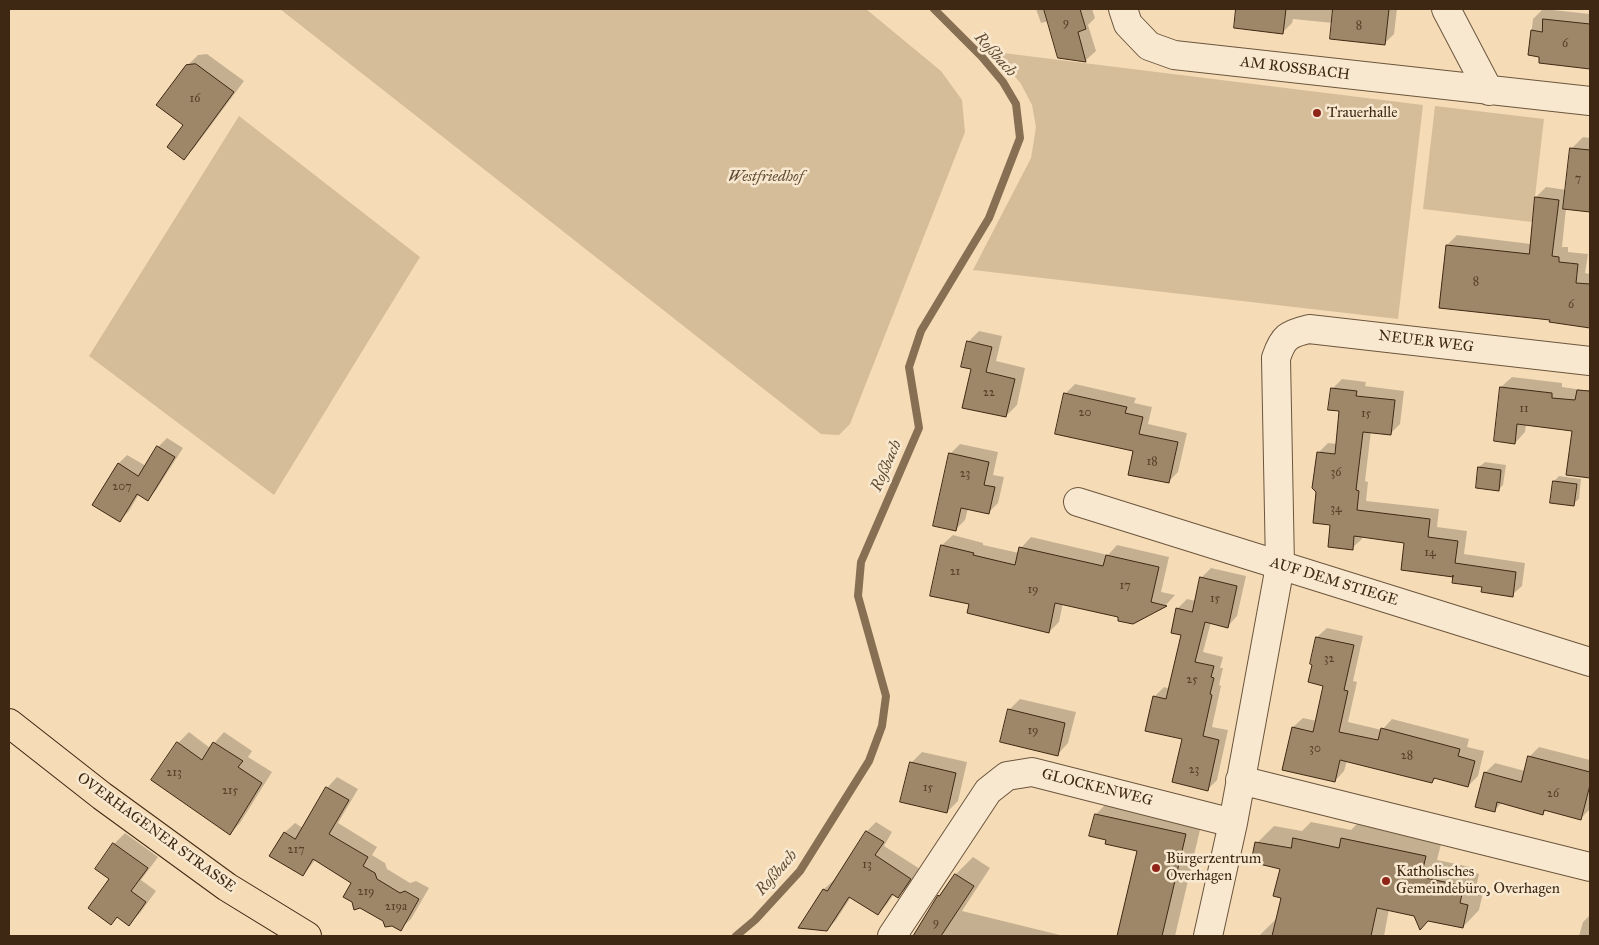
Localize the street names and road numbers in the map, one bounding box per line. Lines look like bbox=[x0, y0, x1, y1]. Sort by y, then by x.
street label: AM ROSSBACH bbox=[1239, 53, 1351, 85]
street label: NEUER WEG bbox=[1377, 327, 1475, 357]
street label: AUF DEM STIEGE bbox=[1268, 554, 1400, 610]
street label: GLOCKENWEG bbox=[1040, 766, 1154, 810]
street label: OVERHAGENER STRASSE bbox=[73, 769, 239, 897]

